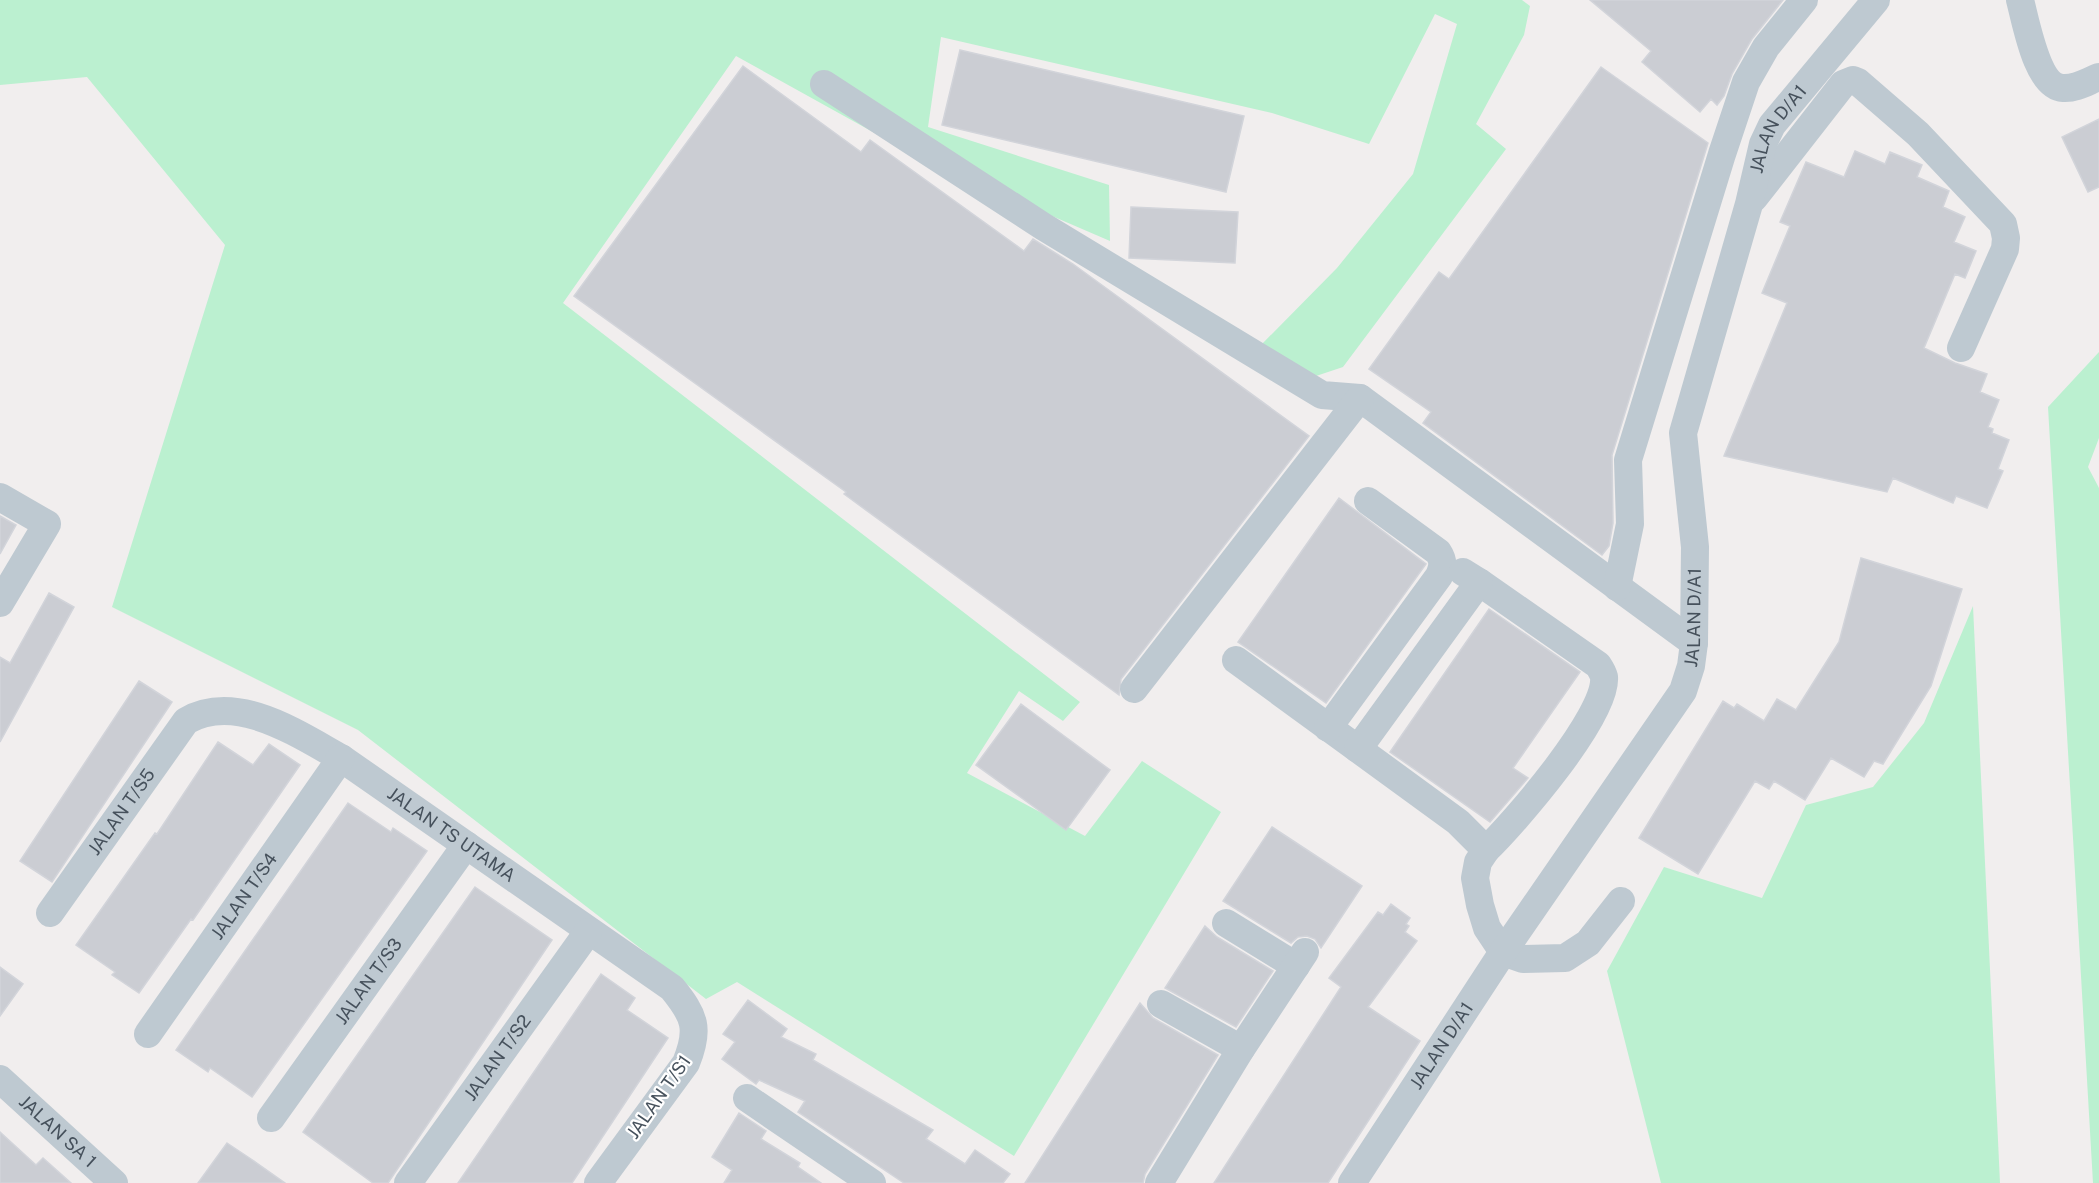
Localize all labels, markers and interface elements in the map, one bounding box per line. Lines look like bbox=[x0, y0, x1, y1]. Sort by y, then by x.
street label: JALAN D/A1 bbox=[1746, 81, 1811, 175]
street label: JALAN D/A1 bbox=[1680, 568, 1705, 668]
street label: JALAN T/S5 bbox=[83, 764, 159, 859]
street label: JALAN TS UTAMA bbox=[384, 783, 520, 886]
street label: JALAN T/S4 bbox=[206, 849, 281, 943]
street label: JALAN T/S3 bbox=[330, 934, 406, 1028]
street label: JALAN D/A1 bbox=[1405, 998, 1477, 1093]
street label: JALAN T/S2 bbox=[460, 1011, 535, 1104]
street label: JALAN T/S1 bbox=[622, 1051, 695, 1142]
street label: JALAN SA 1 bbox=[15, 1091, 101, 1172]

